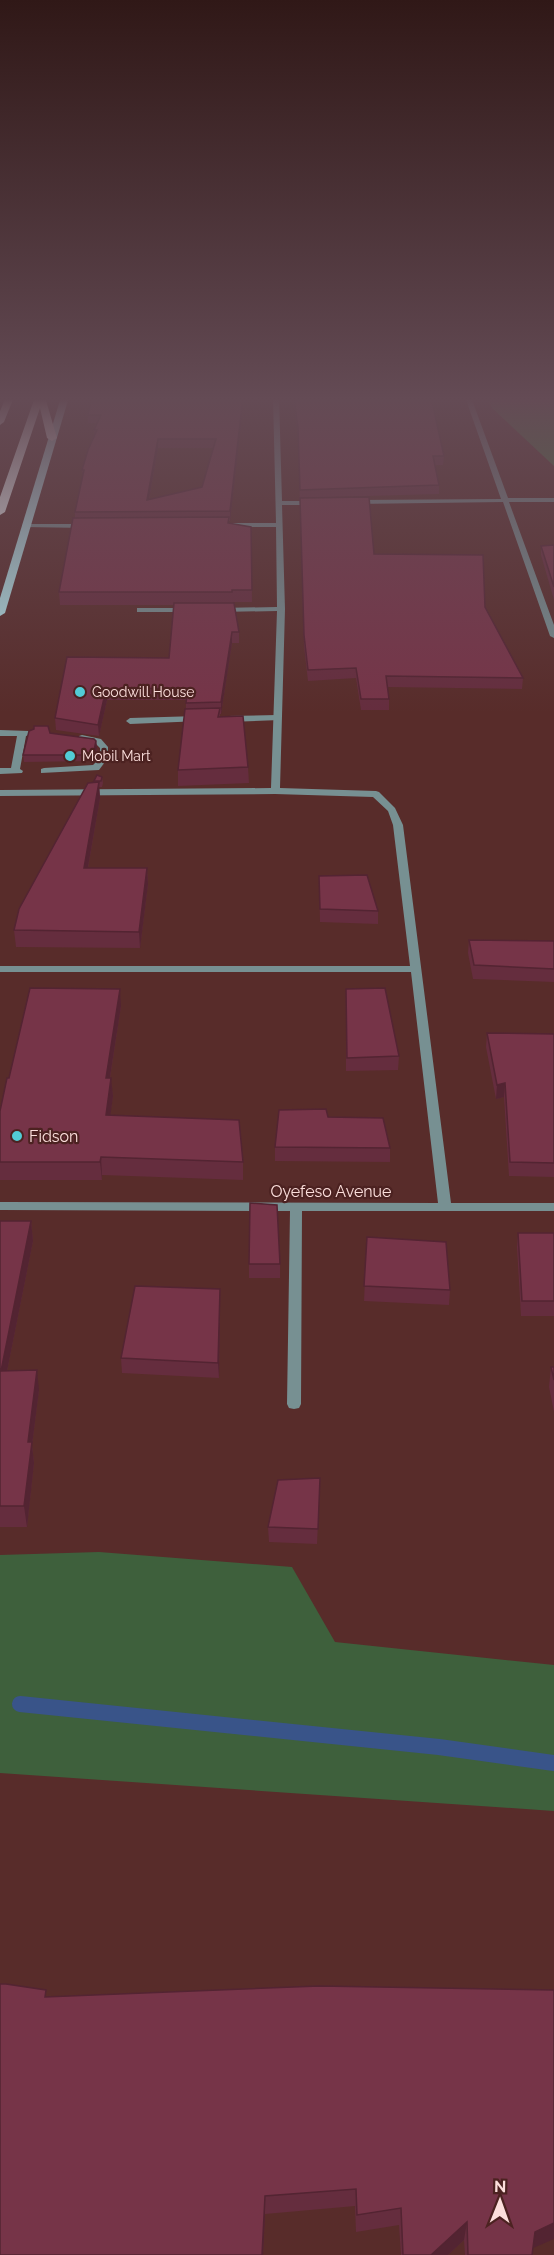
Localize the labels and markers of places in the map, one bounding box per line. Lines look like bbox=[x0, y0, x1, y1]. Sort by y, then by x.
place label: Goodwill House bbox=[92, 684, 194, 700]
marker: Goodwill House bbox=[73, 685, 87, 699]
place label: Mobil Mart bbox=[82, 748, 151, 764]
marker: Mobil Mart bbox=[63, 749, 77, 763]
place label: Fidson bbox=[29, 1127, 78, 1146]
marker: Fidson bbox=[10, 1129, 24, 1143]

